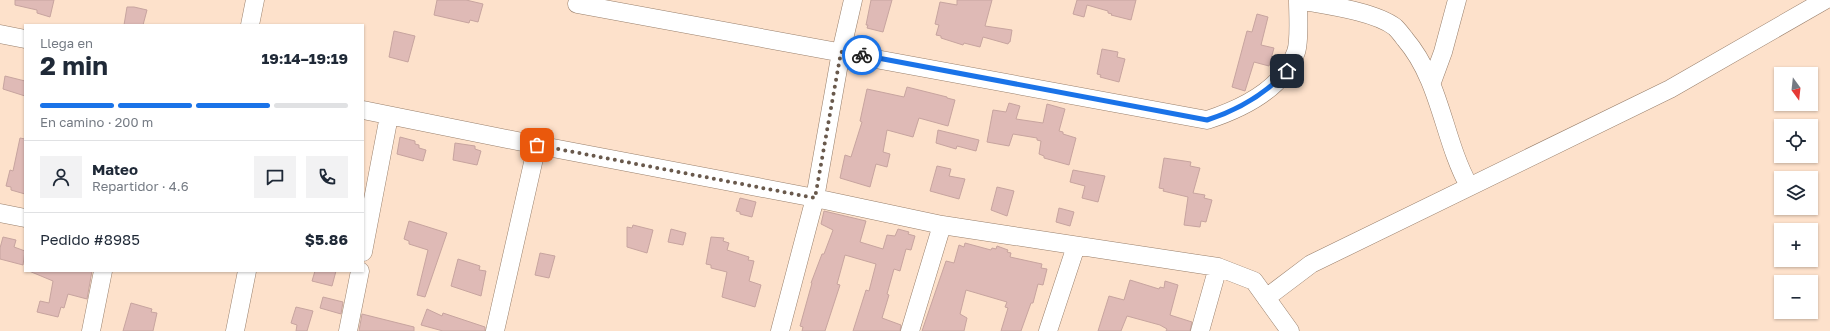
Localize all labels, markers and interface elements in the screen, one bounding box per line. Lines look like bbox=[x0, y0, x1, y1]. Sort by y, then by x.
text: Llega en bbox=[40, 35, 93, 51]
courier bbox=[842, 35, 882, 75]
icon: bike bbox=[851, 44, 873, 66]
text: 19:14–19:19 bbox=[262, 49, 348, 67]
text: 2 min bbox=[40, 50, 108, 81]
pin bbox=[1270, 54, 1304, 88]
icon: home bbox=[1276, 60, 1298, 82]
north arrow bbox=[1774, 67, 1818, 111]
map controls bbox=[1774, 67, 1818, 319]
text: En camino · 200 m bbox=[40, 114, 153, 130]
button: locate bbox=[1774, 119, 1818, 163]
pin bbox=[520, 128, 554, 162]
icon: bag bbox=[526, 134, 548, 156]
button: person bbox=[40, 156, 82, 198]
button: chat bbox=[254, 156, 296, 198]
button: phone bbox=[306, 156, 348, 198]
text: Mateo bbox=[92, 160, 138, 178]
button: layers bbox=[1774, 171, 1818, 215]
text: Repartidor · 4.6 bbox=[92, 178, 189, 194]
button: + bbox=[1774, 223, 1818, 267]
text: Pedido #8985 bbox=[40, 230, 140, 248]
text: $5.86 bbox=[305, 230, 348, 248]
button: − bbox=[1774, 275, 1818, 319]

